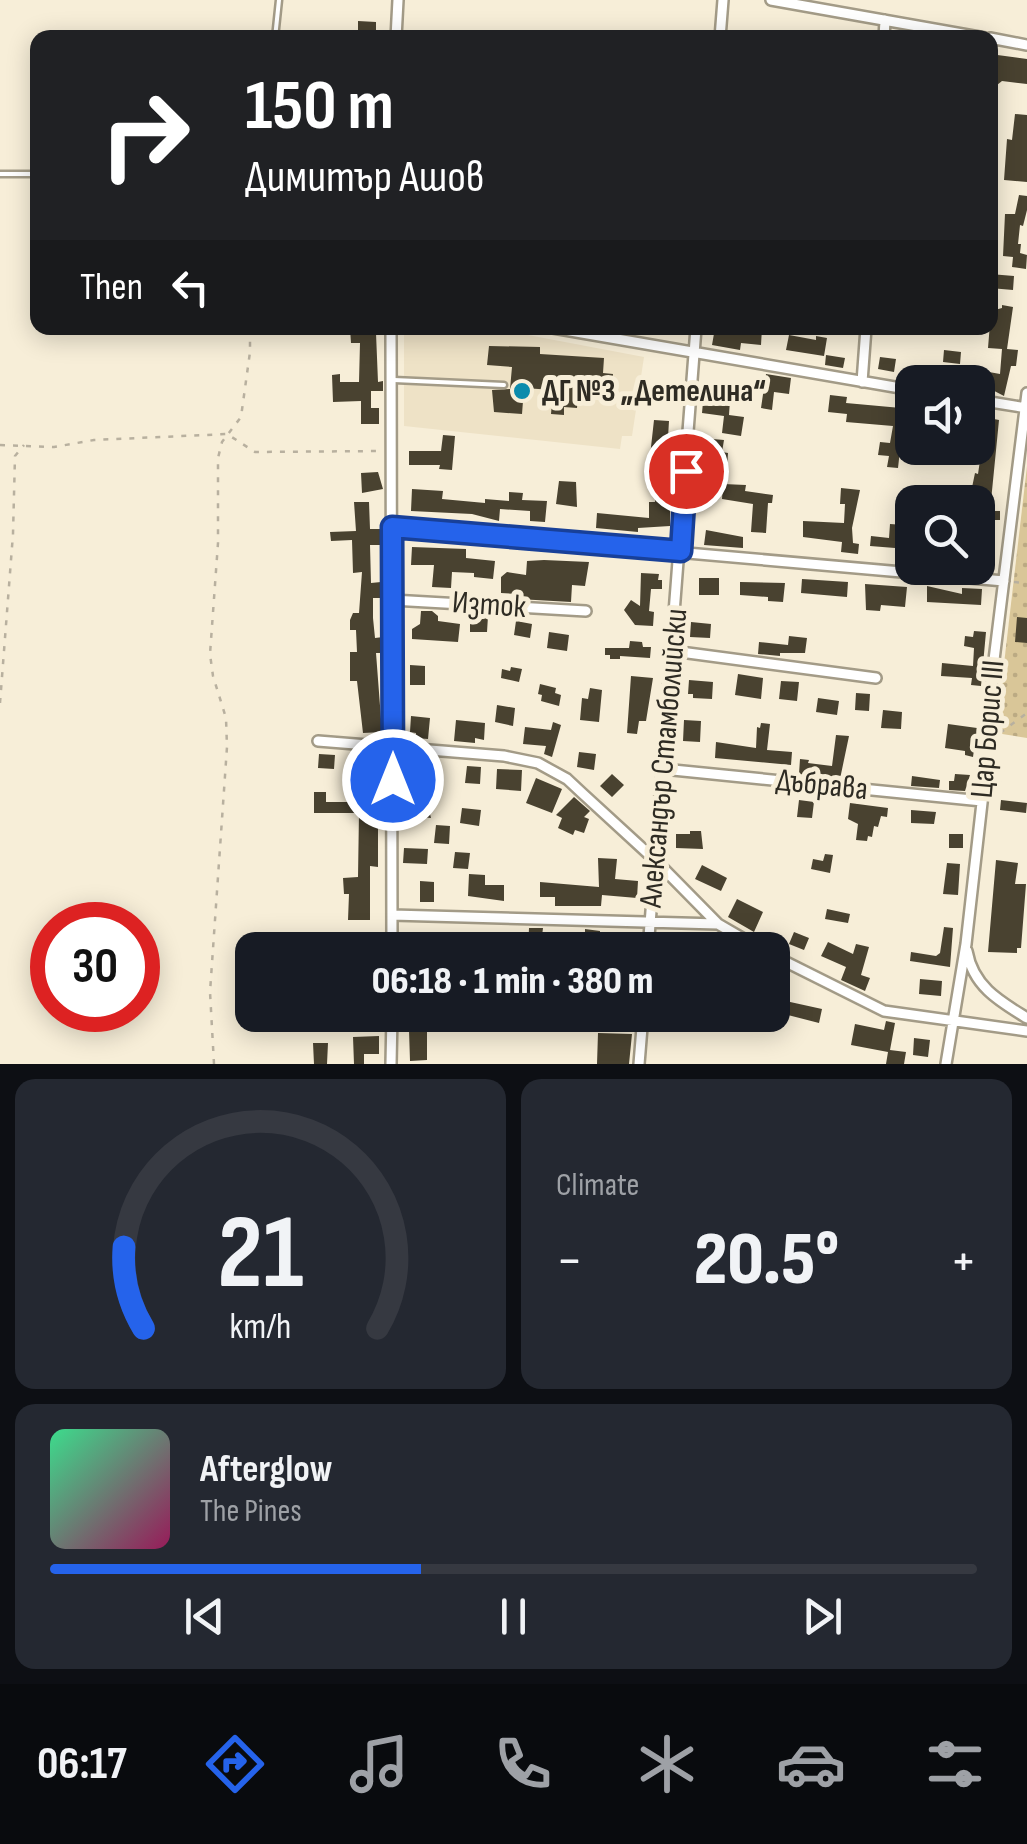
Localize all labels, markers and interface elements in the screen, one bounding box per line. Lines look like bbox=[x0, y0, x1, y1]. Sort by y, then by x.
text: 150 m bbox=[245, 65, 394, 149]
icon: right bbox=[80, 70, 210, 200]
text: Димитър Ашов bbox=[245, 150, 485, 205]
icon: left bbox=[163, 260, 218, 315]
text: Then bbox=[80, 265, 143, 310]
map controls bbox=[895, 365, 995, 585]
button: sound bbox=[895, 365, 995, 465]
place label: ДГ №3 „Детелина“ bbox=[542, 372, 766, 411]
marker: ДГ №3 „Детелина“ bbox=[511, 380, 533, 402]
pin bbox=[644, 429, 729, 514]
icon: arrive bbox=[659, 444, 714, 499]
button: search bbox=[895, 485, 995, 585]
street label: Изток bbox=[451, 583, 528, 627]
street label: Александър Стамболийски bbox=[631, 607, 697, 910]
street label: Цар Борис III bbox=[963, 658, 1013, 800]
position arrow bbox=[341, 728, 445, 832]
street label: Дъбрава bbox=[774, 761, 870, 809]
speed limit sign: 30 bbox=[30, 902, 160, 1032]
text: 06:18 · 1 min · 380 m bbox=[372, 959, 653, 1004]
text: Climate bbox=[556, 1166, 639, 1205]
text: 21 bbox=[217, 1192, 304, 1317]
text: 20.5° bbox=[694, 1215, 839, 1306]
text: − bbox=[556, 1228, 583, 1295]
text: + bbox=[950, 1228, 977, 1295]
text: km/h bbox=[230, 1306, 291, 1349]
text: Afterglow bbox=[200, 1447, 333, 1492]
text: The Pines bbox=[200, 1492, 302, 1531]
icon: previous bbox=[177, 1589, 232, 1644]
icon: pause bbox=[486, 1589, 541, 1644]
icon: next bbox=[795, 1589, 850, 1644]
icon: directions bbox=[200, 1729, 270, 1799]
icon: music bbox=[344, 1729, 414, 1799]
icon: phone bbox=[488, 1729, 558, 1799]
icon: climate bbox=[632, 1729, 702, 1799]
icon: car bbox=[776, 1729, 846, 1799]
icon: filters bbox=[920, 1729, 990, 1799]
text: 06:17 bbox=[37, 1737, 127, 1792]

